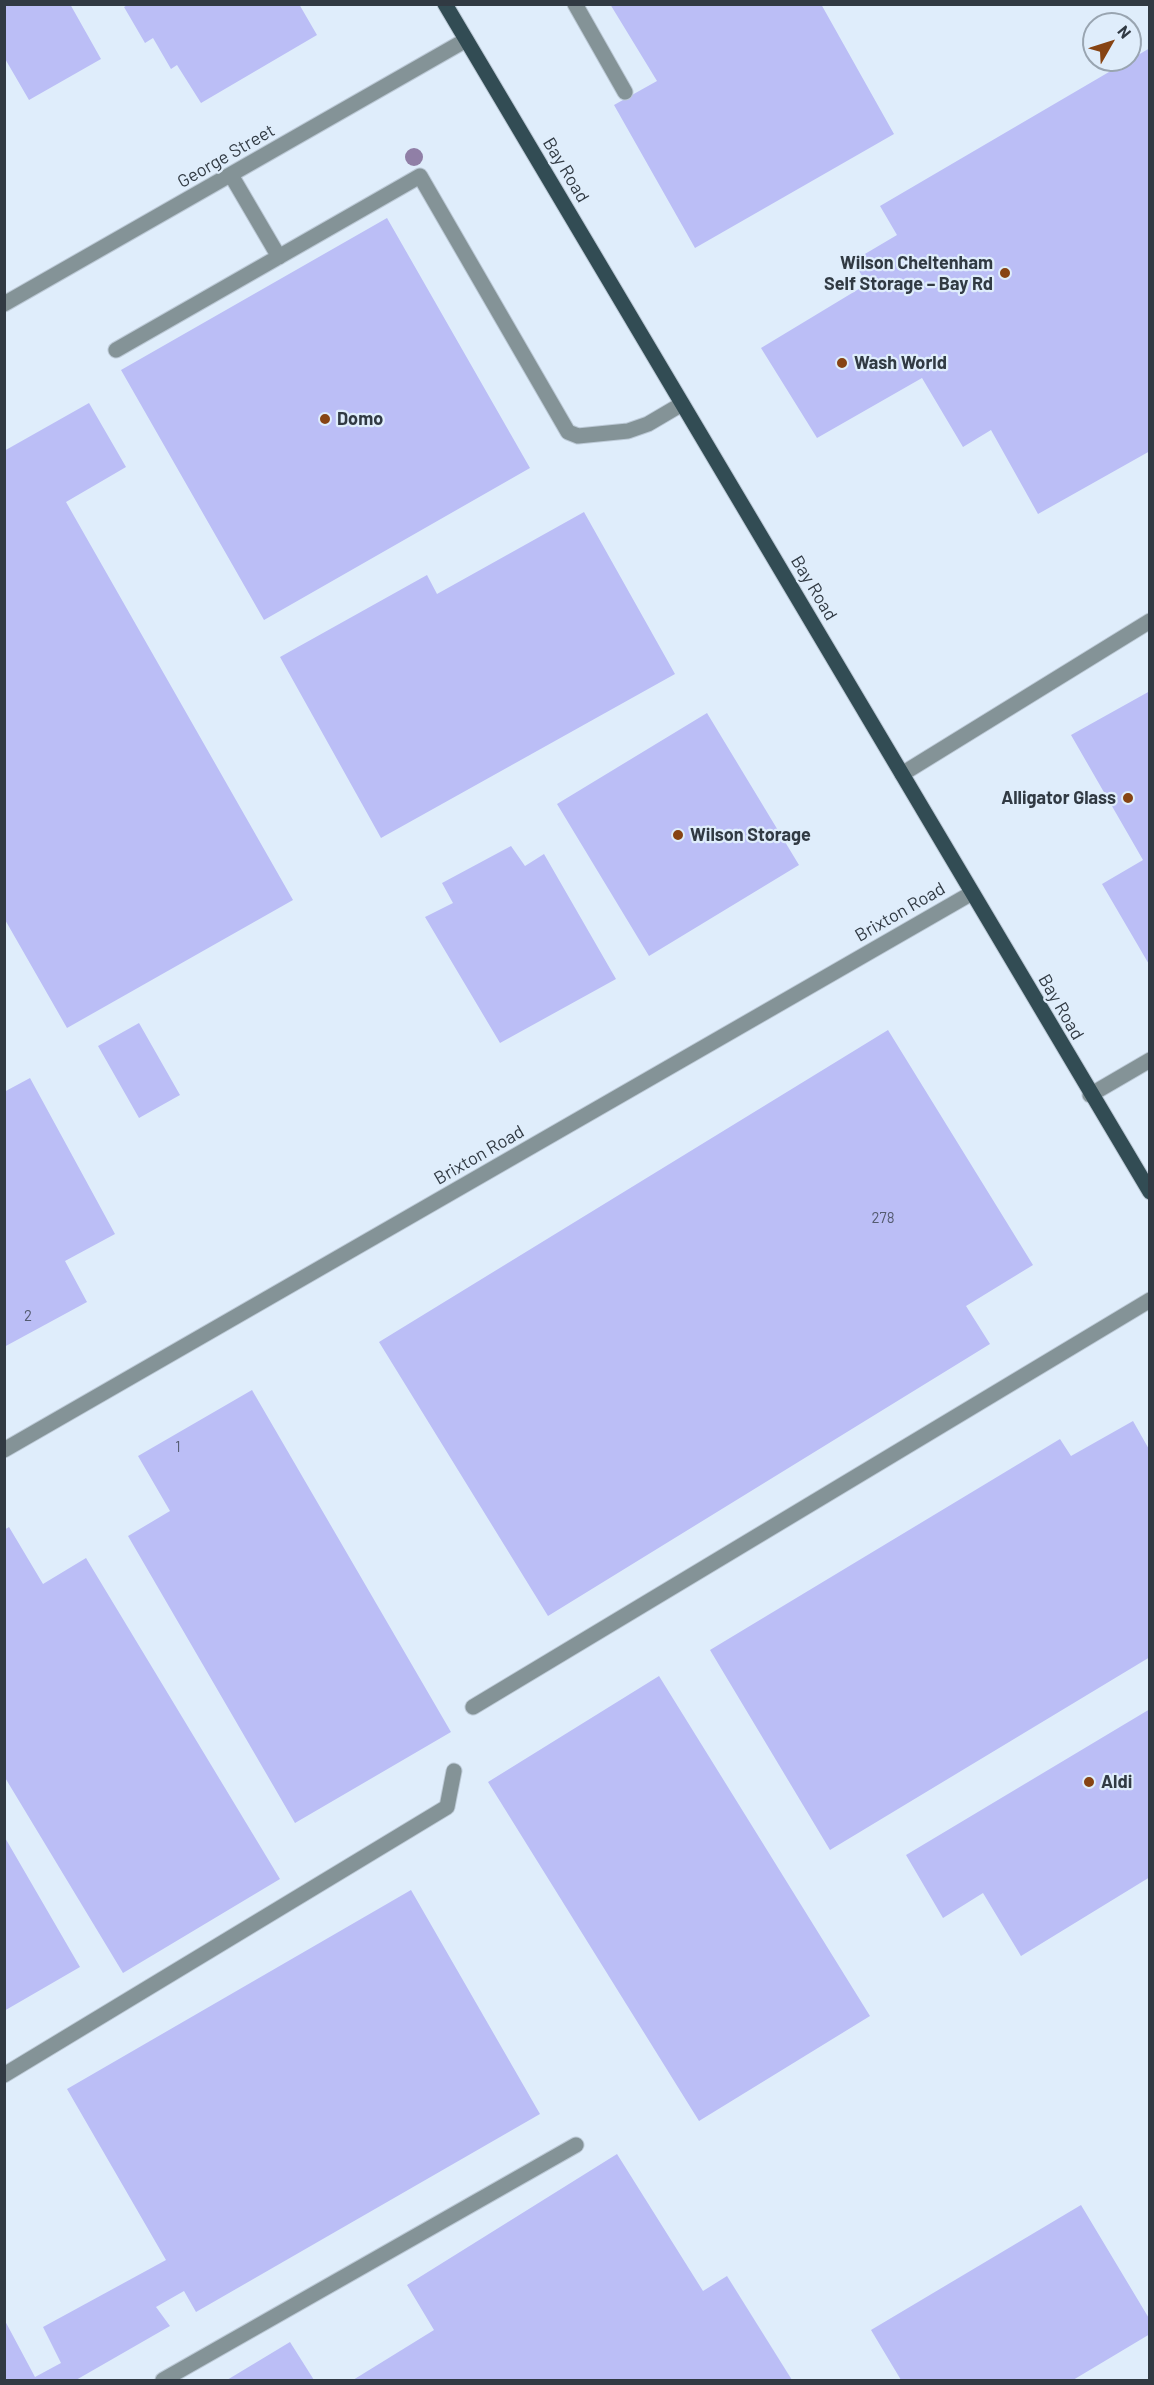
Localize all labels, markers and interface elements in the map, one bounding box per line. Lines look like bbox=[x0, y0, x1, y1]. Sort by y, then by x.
north arrow bbox=[1082, 12, 1142, 72]
text: N bbox=[1114, 21, 1136, 42]
street label: George Street bbox=[174, 119, 278, 193]
street label: Bay Road bbox=[538, 134, 594, 206]
place label: Wilson Cheltenham Self Storage – Bay Rd bbox=[824, 252, 993, 294]
marker: Wilson Cheltenham Self Storage – Bay Rd bbox=[998, 266, 1012, 280]
place label: Wash World bbox=[854, 352, 947, 374]
marker: Wash World bbox=[835, 356, 849, 370]
place label: Domo bbox=[337, 408, 383, 430]
marker: Domo bbox=[318, 412, 332, 426]
street label: Bay Road bbox=[786, 552, 842, 624]
place label: Alligator Glass bbox=[1001, 787, 1116, 809]
marker: Alligator Glass bbox=[1121, 791, 1135, 805]
place label: Wilson Storage bbox=[690, 824, 811, 846]
marker: Wilson Storage bbox=[671, 828, 685, 842]
street label: Brixton Road bbox=[851, 878, 949, 946]
street label: Bay Road bbox=[1034, 970, 1088, 1044]
street label: Brixton Road bbox=[430, 1121, 528, 1189]
house number: 278 bbox=[872, 1209, 894, 1227]
house number: 2 bbox=[24, 1307, 32, 1325]
house number: 1 bbox=[175, 1438, 181, 1456]
place label: Aldi bbox=[1101, 1771, 1132, 1793]
marker: Aldi bbox=[1082, 1775, 1096, 1789]

